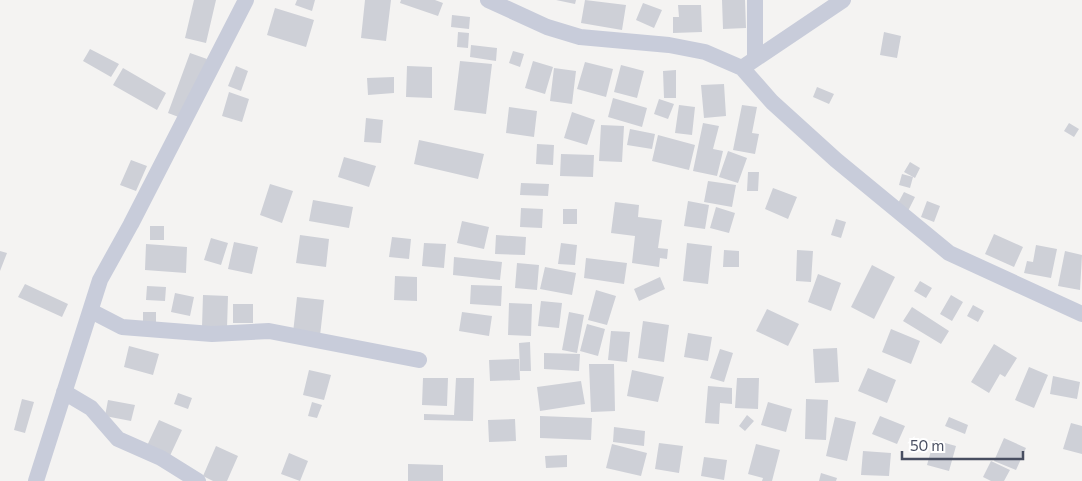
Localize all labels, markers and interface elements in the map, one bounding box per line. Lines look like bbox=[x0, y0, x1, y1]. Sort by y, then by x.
scale bar bbox=[902, 428, 1023, 460]
text: 50 m bbox=[910, 436, 944, 454]

